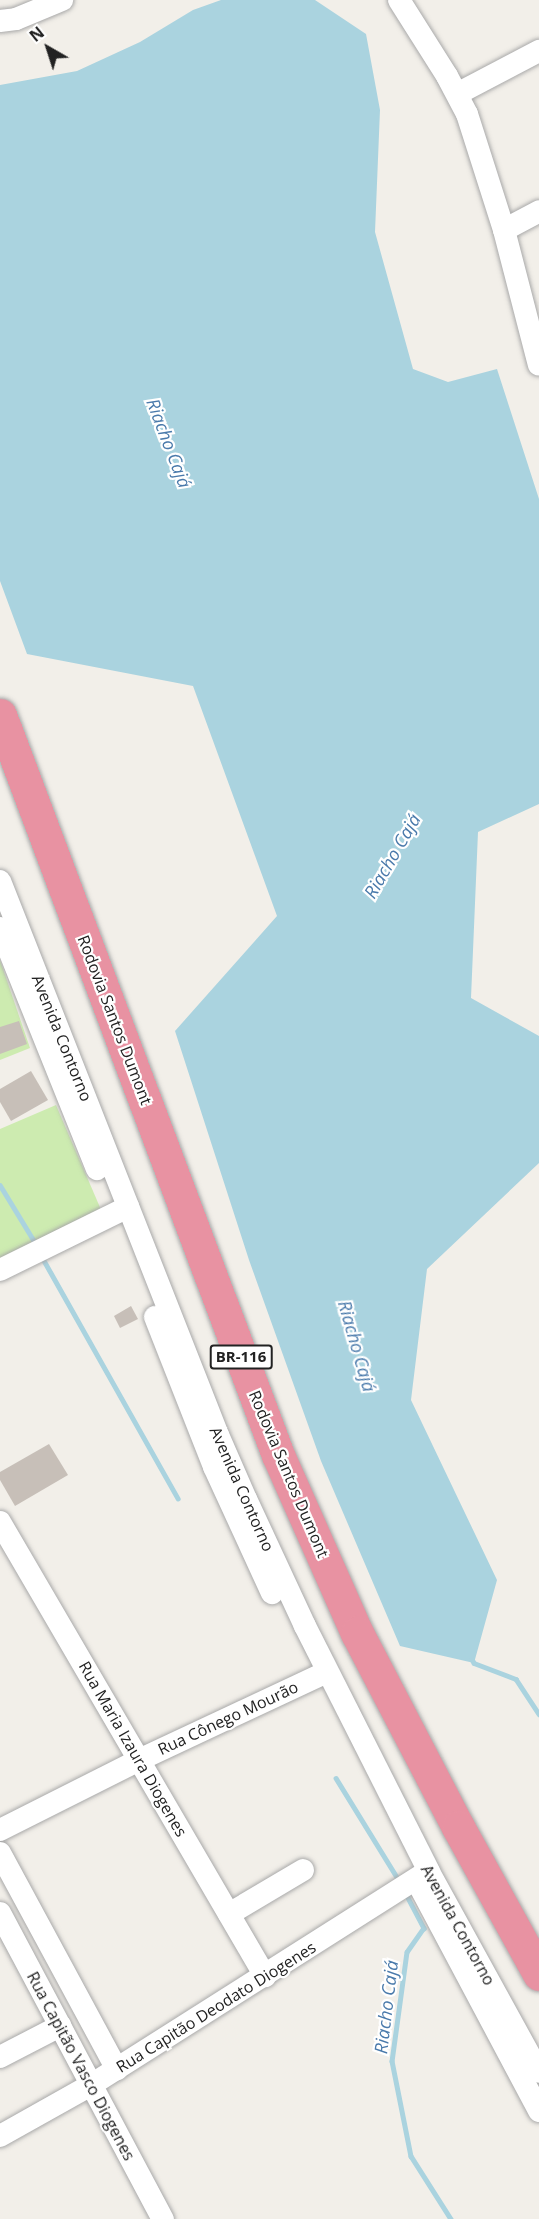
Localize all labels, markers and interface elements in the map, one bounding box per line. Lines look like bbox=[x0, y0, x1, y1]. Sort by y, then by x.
north arrow bbox=[18, 18, 78, 78]
text: N bbox=[25, 21, 49, 47]
water label: Riacho Cajá bbox=[142, 395, 196, 491]
water label: Riacho Cajá bbox=[359, 810, 425, 902]
street label: Rodovia Santos Dumont bbox=[74, 933, 156, 1107]
street label: Avenida Contorno bbox=[28, 972, 96, 1104]
water label: Riacho Cajá bbox=[334, 1298, 380, 1394]
road number: BR-116 bbox=[210, 1345, 272, 1369]
street label: Rodovia Santos Dumont bbox=[245, 1387, 333, 1561]
street label: Avenida Contorno bbox=[206, 1424, 278, 1554]
street label: Rua Maria Izaura Diogenes bbox=[75, 1658, 191, 1840]
street label: Rua Cônego Mourão bbox=[155, 1677, 301, 1759]
street label: Avenida Contorno bbox=[417, 1861, 499, 1989]
street label: Rua Capitão Deodato Diogenes bbox=[113, 1937, 319, 2077]
water label: Riacho Cajá bbox=[370, 1959, 402, 2055]
street label: Rua Capitão Vasco Diogenes bbox=[23, 1968, 139, 2164]

